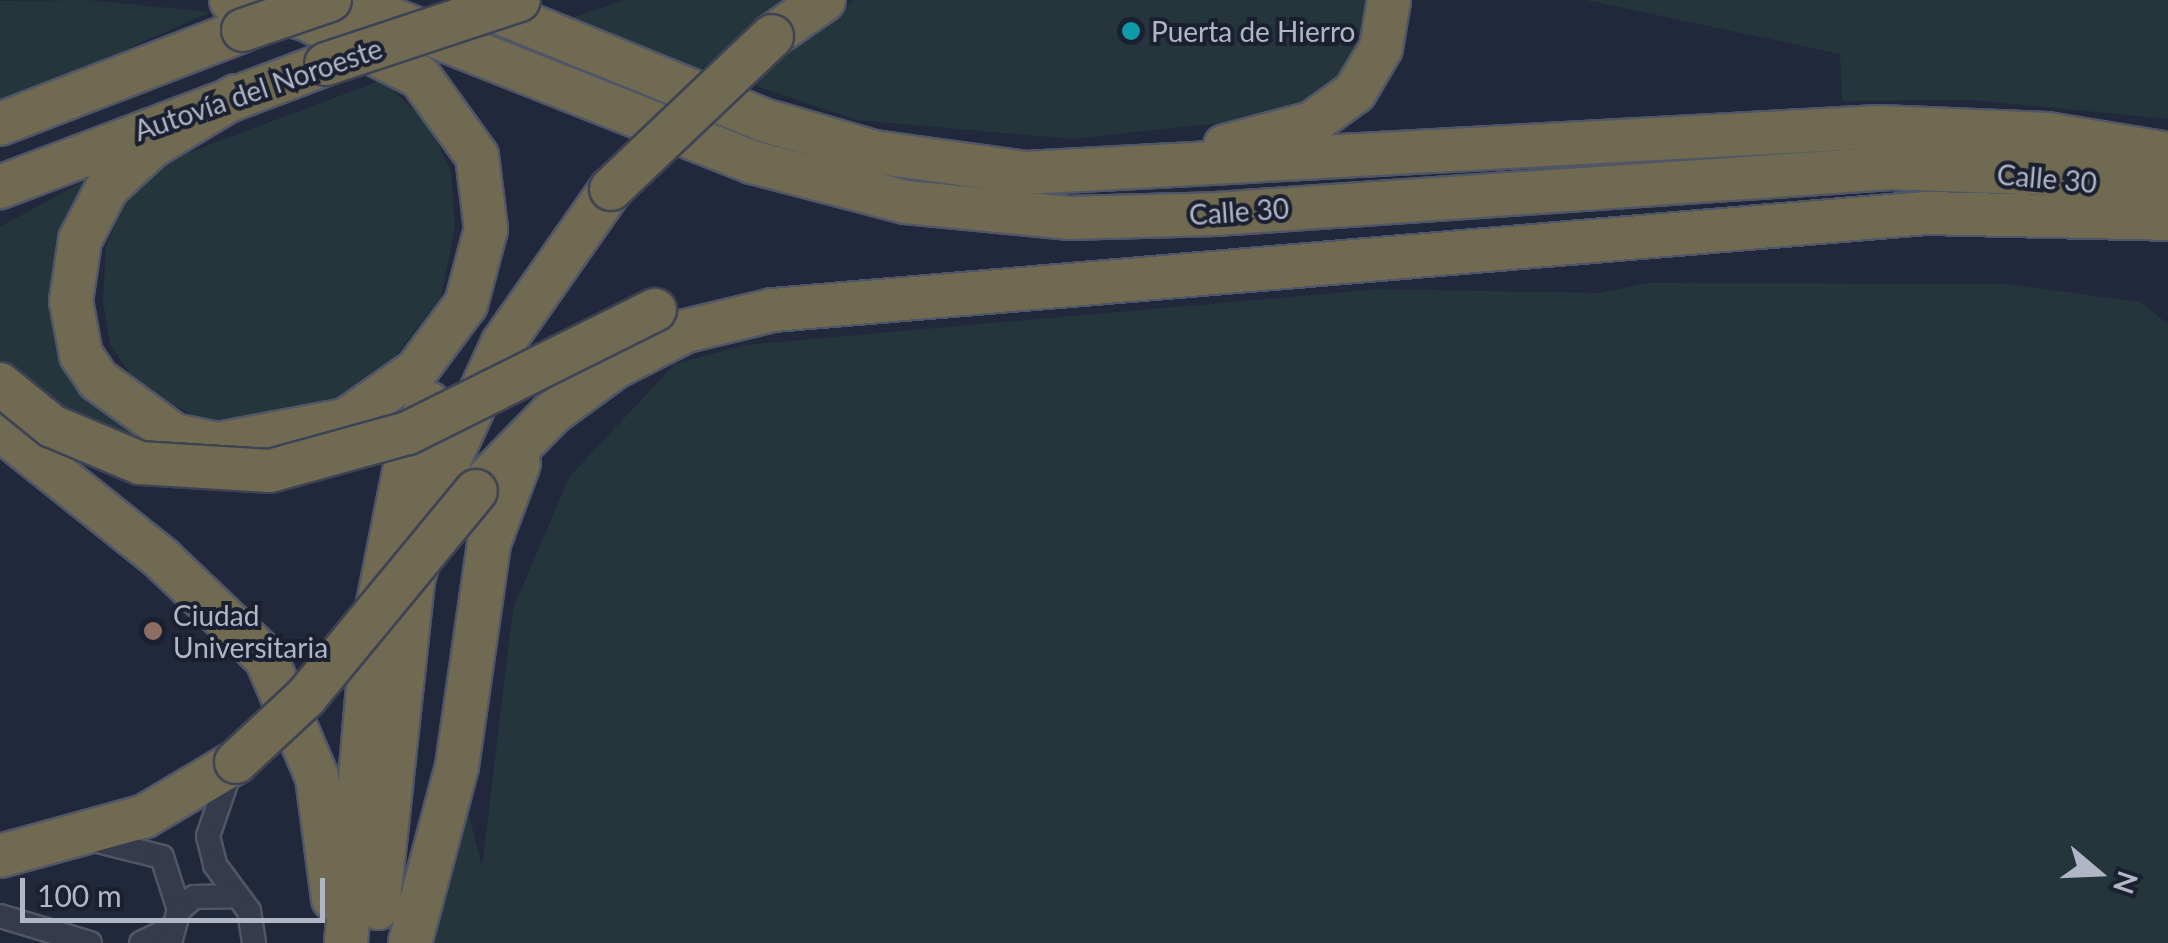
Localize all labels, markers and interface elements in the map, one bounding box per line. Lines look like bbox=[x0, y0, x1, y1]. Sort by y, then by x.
place label: Puerta de Hierro bbox=[1151, 14, 1355, 48]
marker: Puerta de Hierro bbox=[1120, 20, 1142, 42]
street label: Autovía del Noroeste bbox=[130, 31, 386, 147]
street label: Calle 30 bbox=[1996, 157, 2098, 199]
street label: Calle 30 bbox=[1188, 191, 1290, 231]
place label: Ciudad Universitaria bbox=[173, 598, 328, 664]
marker: Ciudad Universitaria bbox=[142, 620, 164, 642]
north arrow bbox=[2048, 823, 2148, 923]
scale bar bbox=[25, 858, 330, 920]
text: N bbox=[2107, 867, 2146, 898]
text: 100 m bbox=[37, 877, 122, 913]

